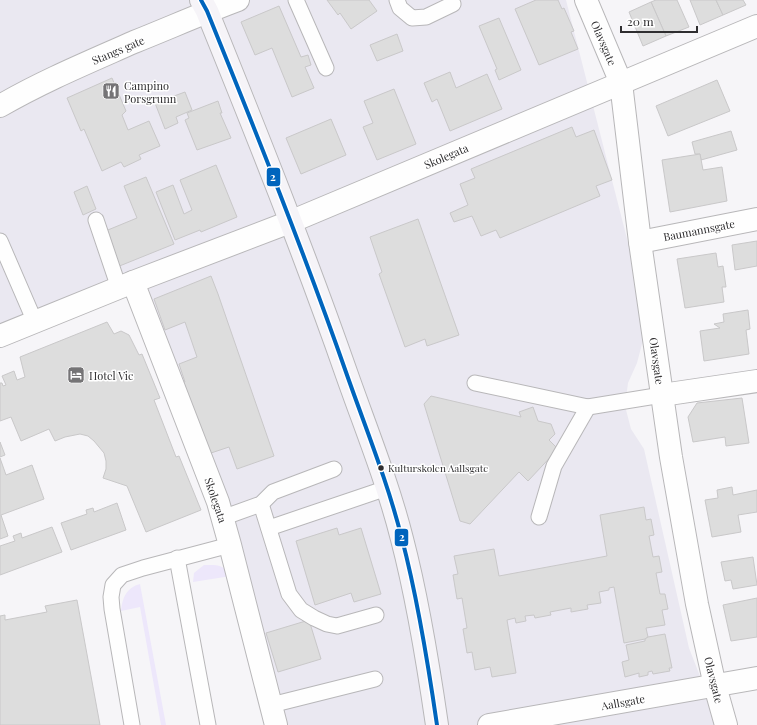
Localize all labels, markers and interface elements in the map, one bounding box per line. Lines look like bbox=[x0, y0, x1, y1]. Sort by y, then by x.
scale bar bbox=[621, 8, 697, 34]
text: 20 m bbox=[627, 13, 654, 29]
street label: Olavsgate bbox=[588, 18, 620, 68]
street label: Stangs gate bbox=[89, 32, 147, 68]
place label: Campino Porsgrunn bbox=[124, 78, 177, 106]
restaurant icon: Campino Porsgrunn bbox=[101, 81, 121, 101]
street label: Skolegata bbox=[422, 140, 471, 172]
line badge: 2 bbox=[266, 167, 281, 187]
text: 2 bbox=[270, 169, 276, 184]
street label: Baumannsgate bbox=[662, 216, 737, 244]
street label: Olavsgate bbox=[646, 336, 668, 386]
hotel icon: Hotel Vic bbox=[66, 365, 86, 385]
place label: Hotel Vic bbox=[89, 368, 133, 383]
place label: Kulturskolen Aallsgate bbox=[388, 461, 488, 475]
marker: Kulturskolen Aallsgate bbox=[376, 463, 386, 473]
street label: Skolegata bbox=[201, 475, 231, 525]
line badge: 2 bbox=[394, 528, 409, 547]
text: 2 bbox=[399, 529, 405, 544]
street label: Olavsgate bbox=[701, 655, 727, 705]
street label: Aallsgate bbox=[599, 691, 647, 713]

